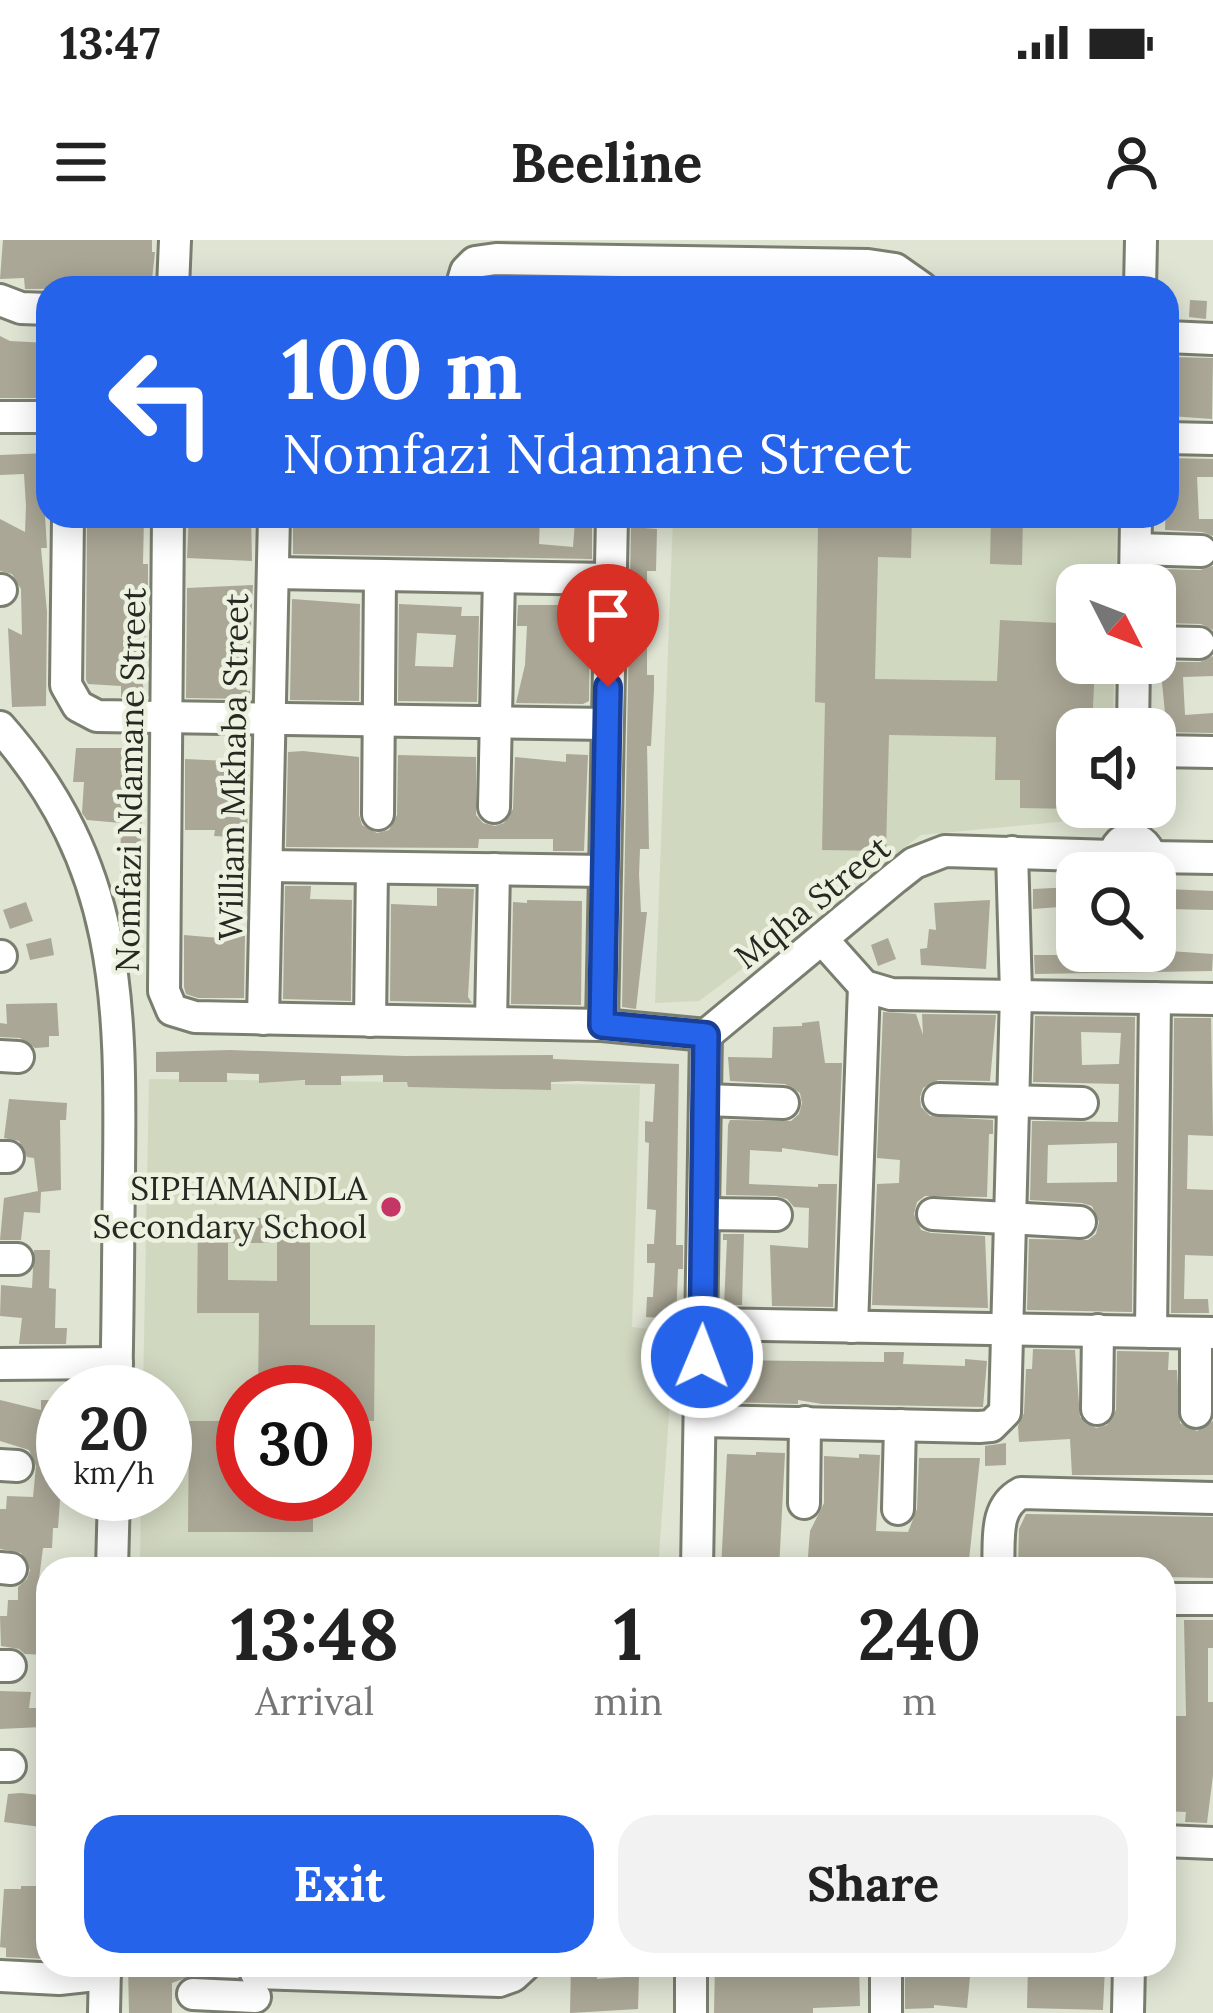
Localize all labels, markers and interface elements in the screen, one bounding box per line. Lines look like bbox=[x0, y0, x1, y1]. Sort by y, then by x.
text: 13:47 bbox=[60, 14, 160, 71]
text: Beeline bbox=[511, 128, 702, 197]
icon: menu bbox=[48, 129, 114, 195]
icon: person bbox=[1099, 129, 1165, 195]
text: 100 m bbox=[282, 314, 522, 422]
icon: left bbox=[84, 324, 240, 480]
text: Nomfazi Ndamane Street bbox=[282, 419, 912, 488]
pin bbox=[557, 564, 659, 687]
north arrow bbox=[1056, 564, 1176, 684]
map controls bbox=[1056, 564, 1176, 972]
icon: arrive bbox=[575, 582, 641, 648]
street label: Nomfazi Ndamane Street bbox=[106, 587, 154, 973]
street label: William Mkhaba Street bbox=[209, 593, 257, 941]
button: sound bbox=[1056, 708, 1176, 828]
street label: Mqha Street bbox=[726, 826, 898, 978]
button: search bbox=[1056, 852, 1176, 972]
place label: SIPHAMANDLA Secondary School bbox=[93, 1167, 368, 1247]
marker: SIPHAMANDLA Secondary School bbox=[378, 1194, 404, 1220]
position arrow bbox=[639, 1294, 765, 1420]
speed limit sign: 30 bbox=[216, 1365, 372, 1521]
text: 20 bbox=[79, 1390, 149, 1466]
text: km/h bbox=[73, 1454, 155, 1492]
text: 13:48 bbox=[231, 1588, 399, 1680]
text: 1 bbox=[614, 1588, 643, 1680]
text: 240 bbox=[858, 1588, 981, 1680]
text: Arrival bbox=[255, 1676, 374, 1726]
text: min bbox=[594, 1676, 663, 1726]
text: m bbox=[902, 1676, 937, 1726]
button: Exit bbox=[84, 1815, 594, 1953]
button: Share bbox=[618, 1815, 1128, 1953]

